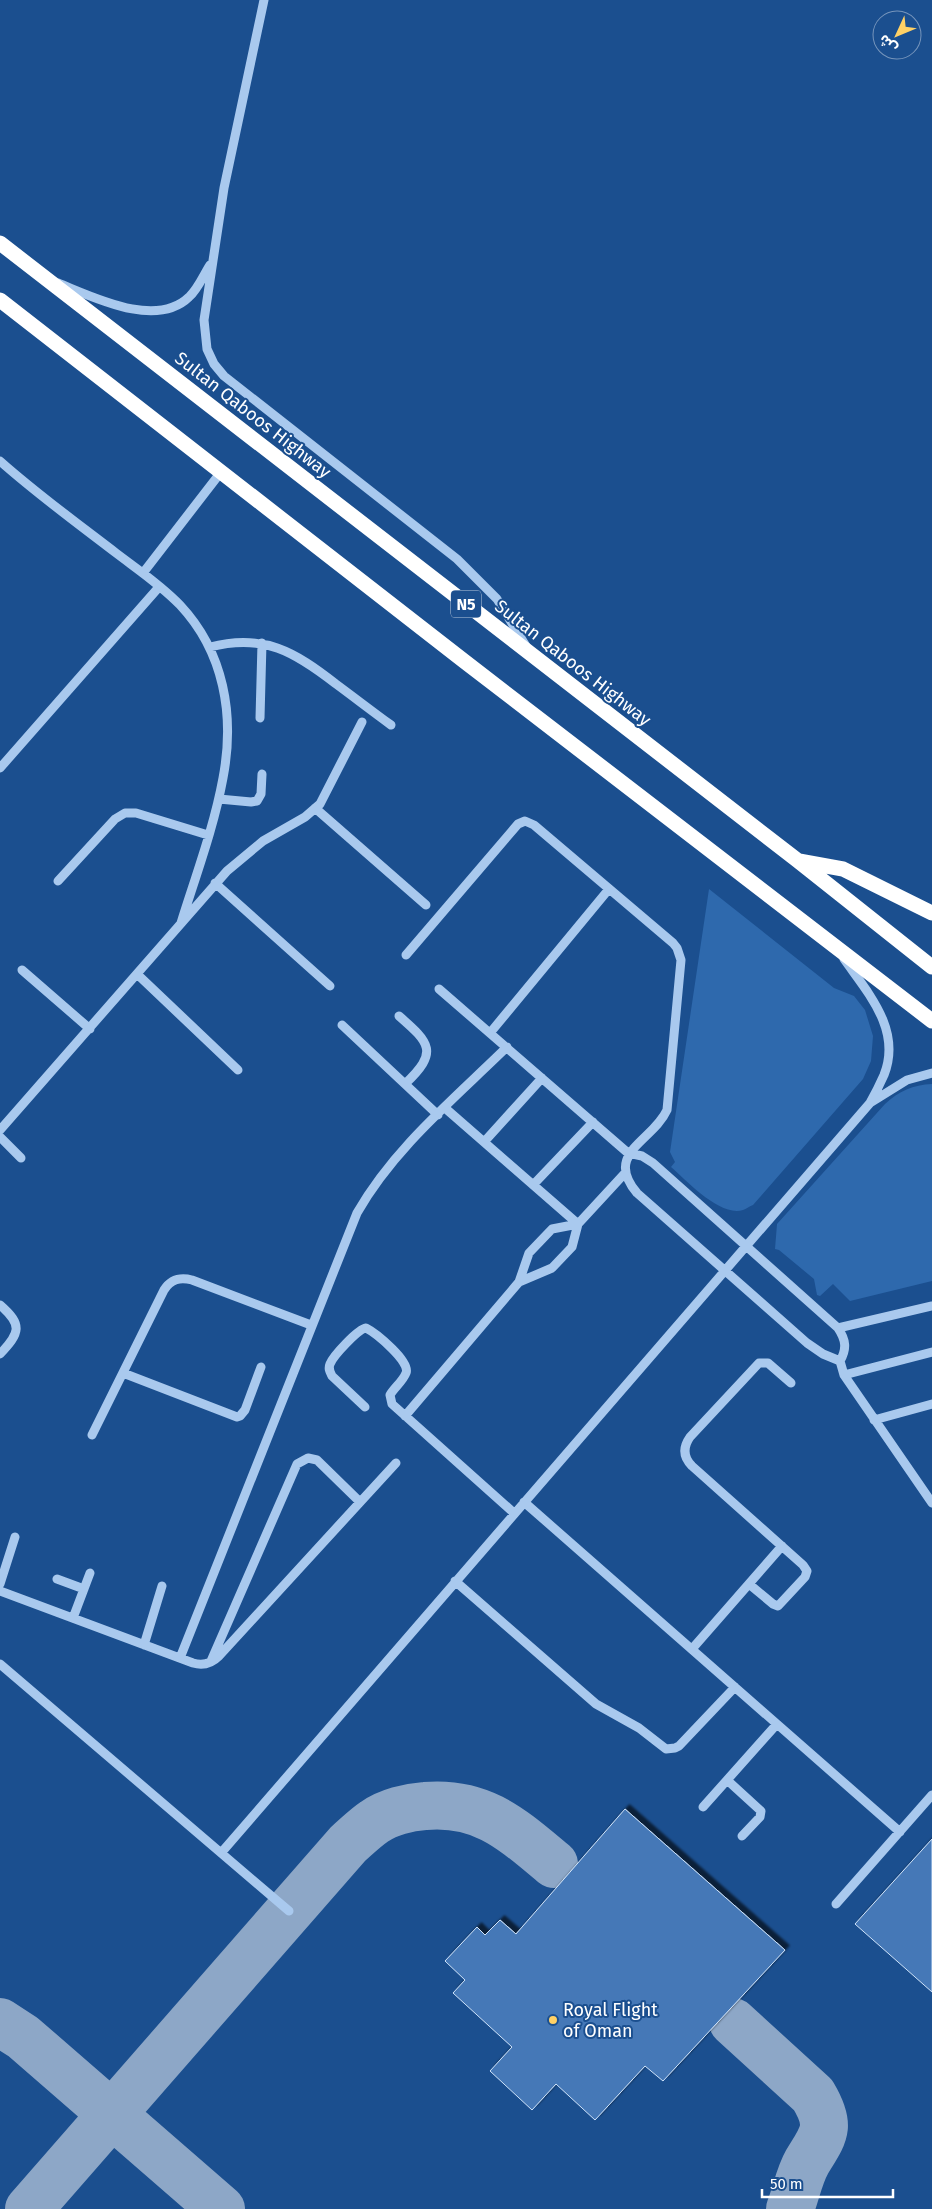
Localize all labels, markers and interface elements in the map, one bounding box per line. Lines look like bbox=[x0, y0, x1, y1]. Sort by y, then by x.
north arrow bbox=[872, 10, 922, 60]
text: ش bbox=[875, 31, 901, 56]
street label: Sultan Qaboos Highway bbox=[170, 347, 336, 483]
road number: N5 bbox=[451, 590, 481, 618]
street label: Sultan Qaboos Highway bbox=[490, 595, 656, 731]
place label: Royal Flight of Oman bbox=[563, 1999, 658, 2042]
marker: Royal Flight of Oman bbox=[547, 2014, 559, 2026]
scale bar bbox=[762, 2166, 893, 2198]
text: 50 m bbox=[770, 2175, 803, 2193]

